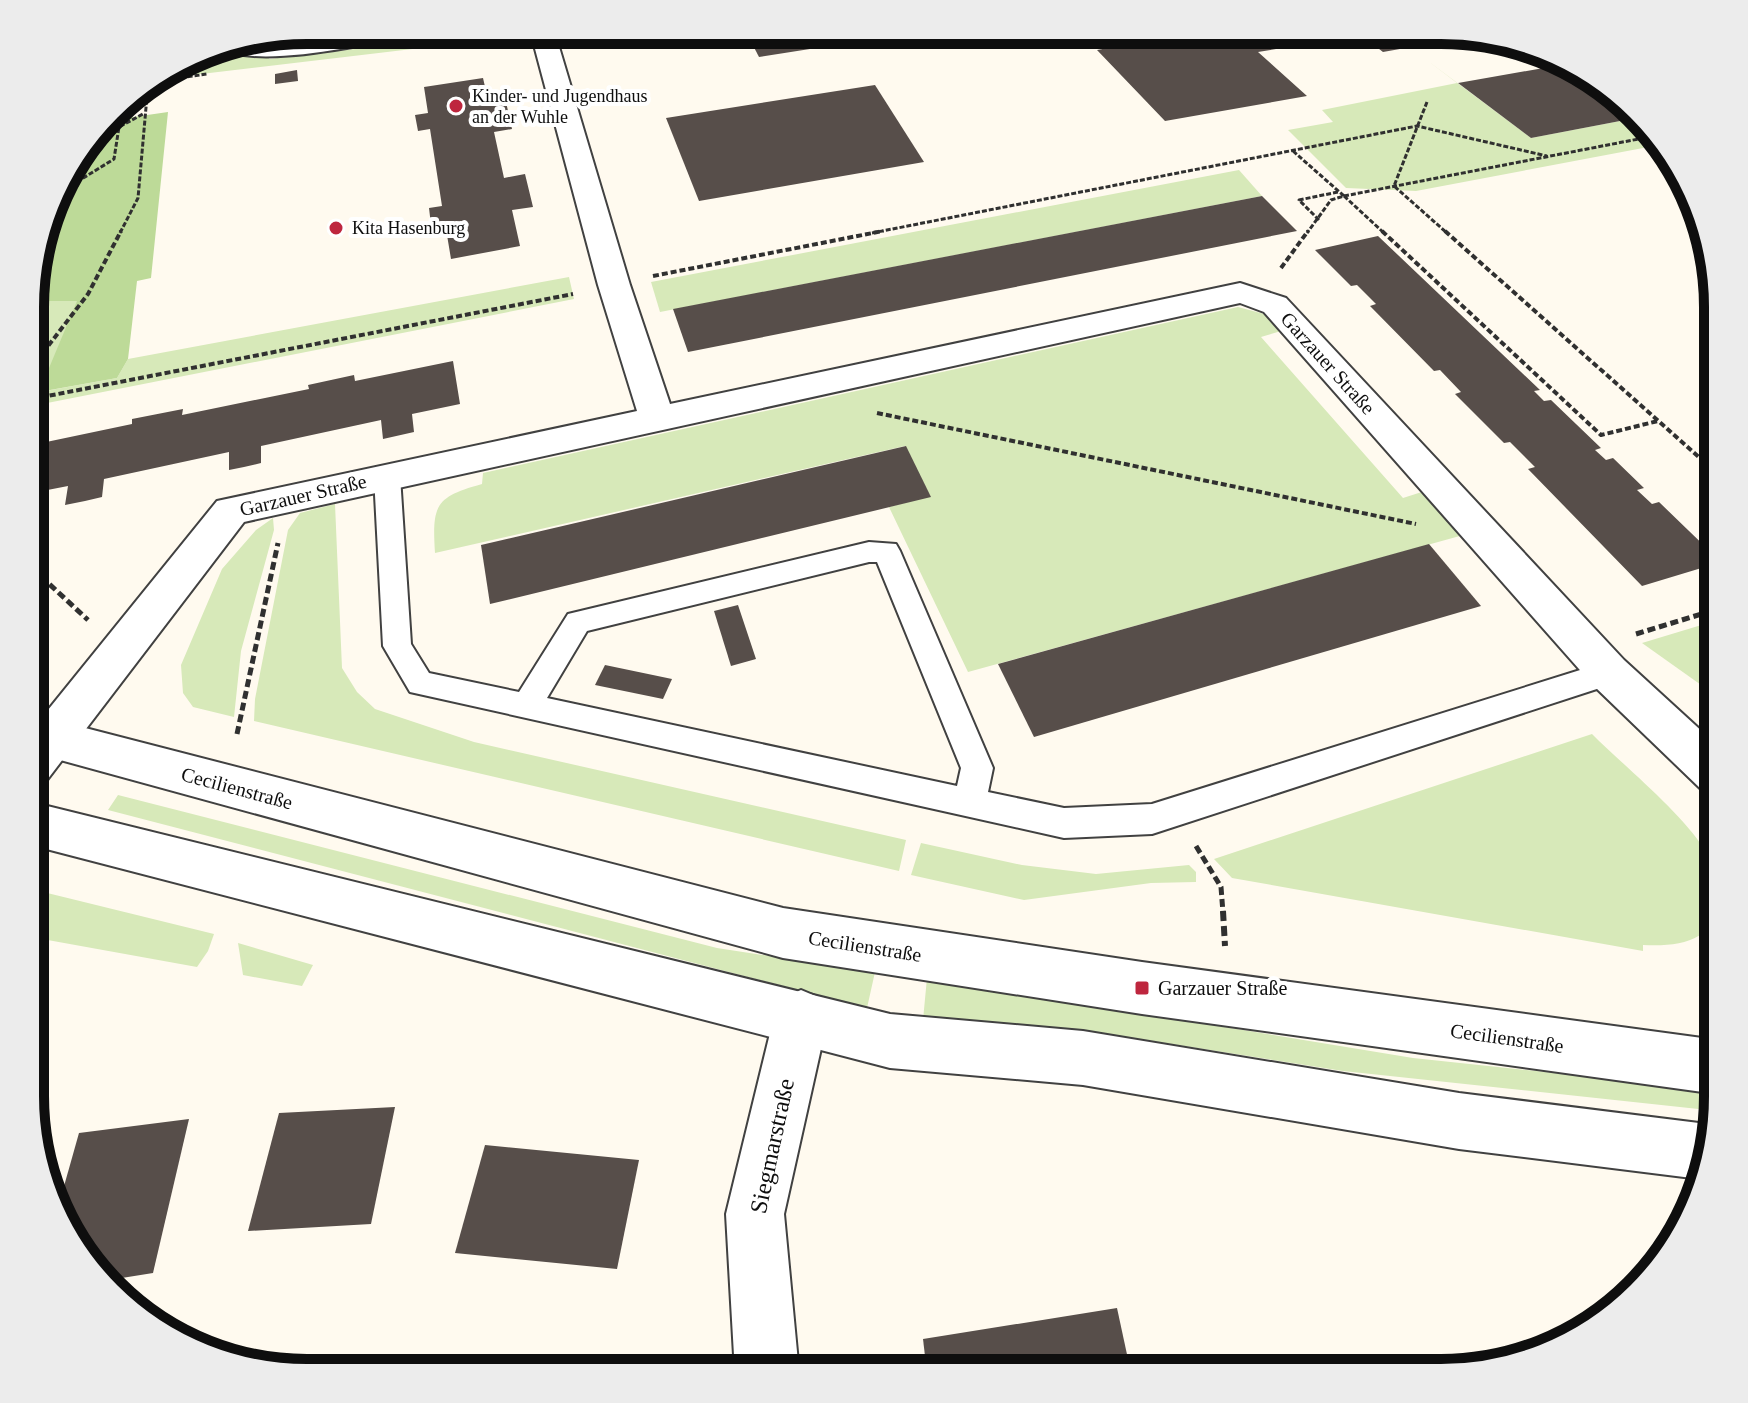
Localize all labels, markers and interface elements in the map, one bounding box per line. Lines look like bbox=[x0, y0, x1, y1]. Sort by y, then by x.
place label: Kinder- und Jugendhaus an der Wuhle bbox=[472, 86, 648, 127]
marker: Kinder- und Jugendhaus an der Wuhle bbox=[447, 97, 465, 115]
place label: Kita Hasenburg bbox=[352, 218, 465, 238]
marker: Kita Hasenburg bbox=[327, 219, 345, 237]
street label: Garzauer Straße bbox=[1277, 308, 1380, 419]
street label: Garzauer Straße bbox=[237, 470, 369, 520]
street label: Cecilienstraße bbox=[179, 763, 295, 813]
street label: Cecilienstraße bbox=[807, 926, 923, 966]
place label: Garzauer Straße bbox=[1158, 977, 1287, 999]
marker: Garzauer Straße bbox=[1133, 979, 1151, 997]
street label: Cecilienstraße bbox=[1449, 1019, 1565, 1057]
street label: Siegmarstraße bbox=[745, 1076, 799, 1216]

